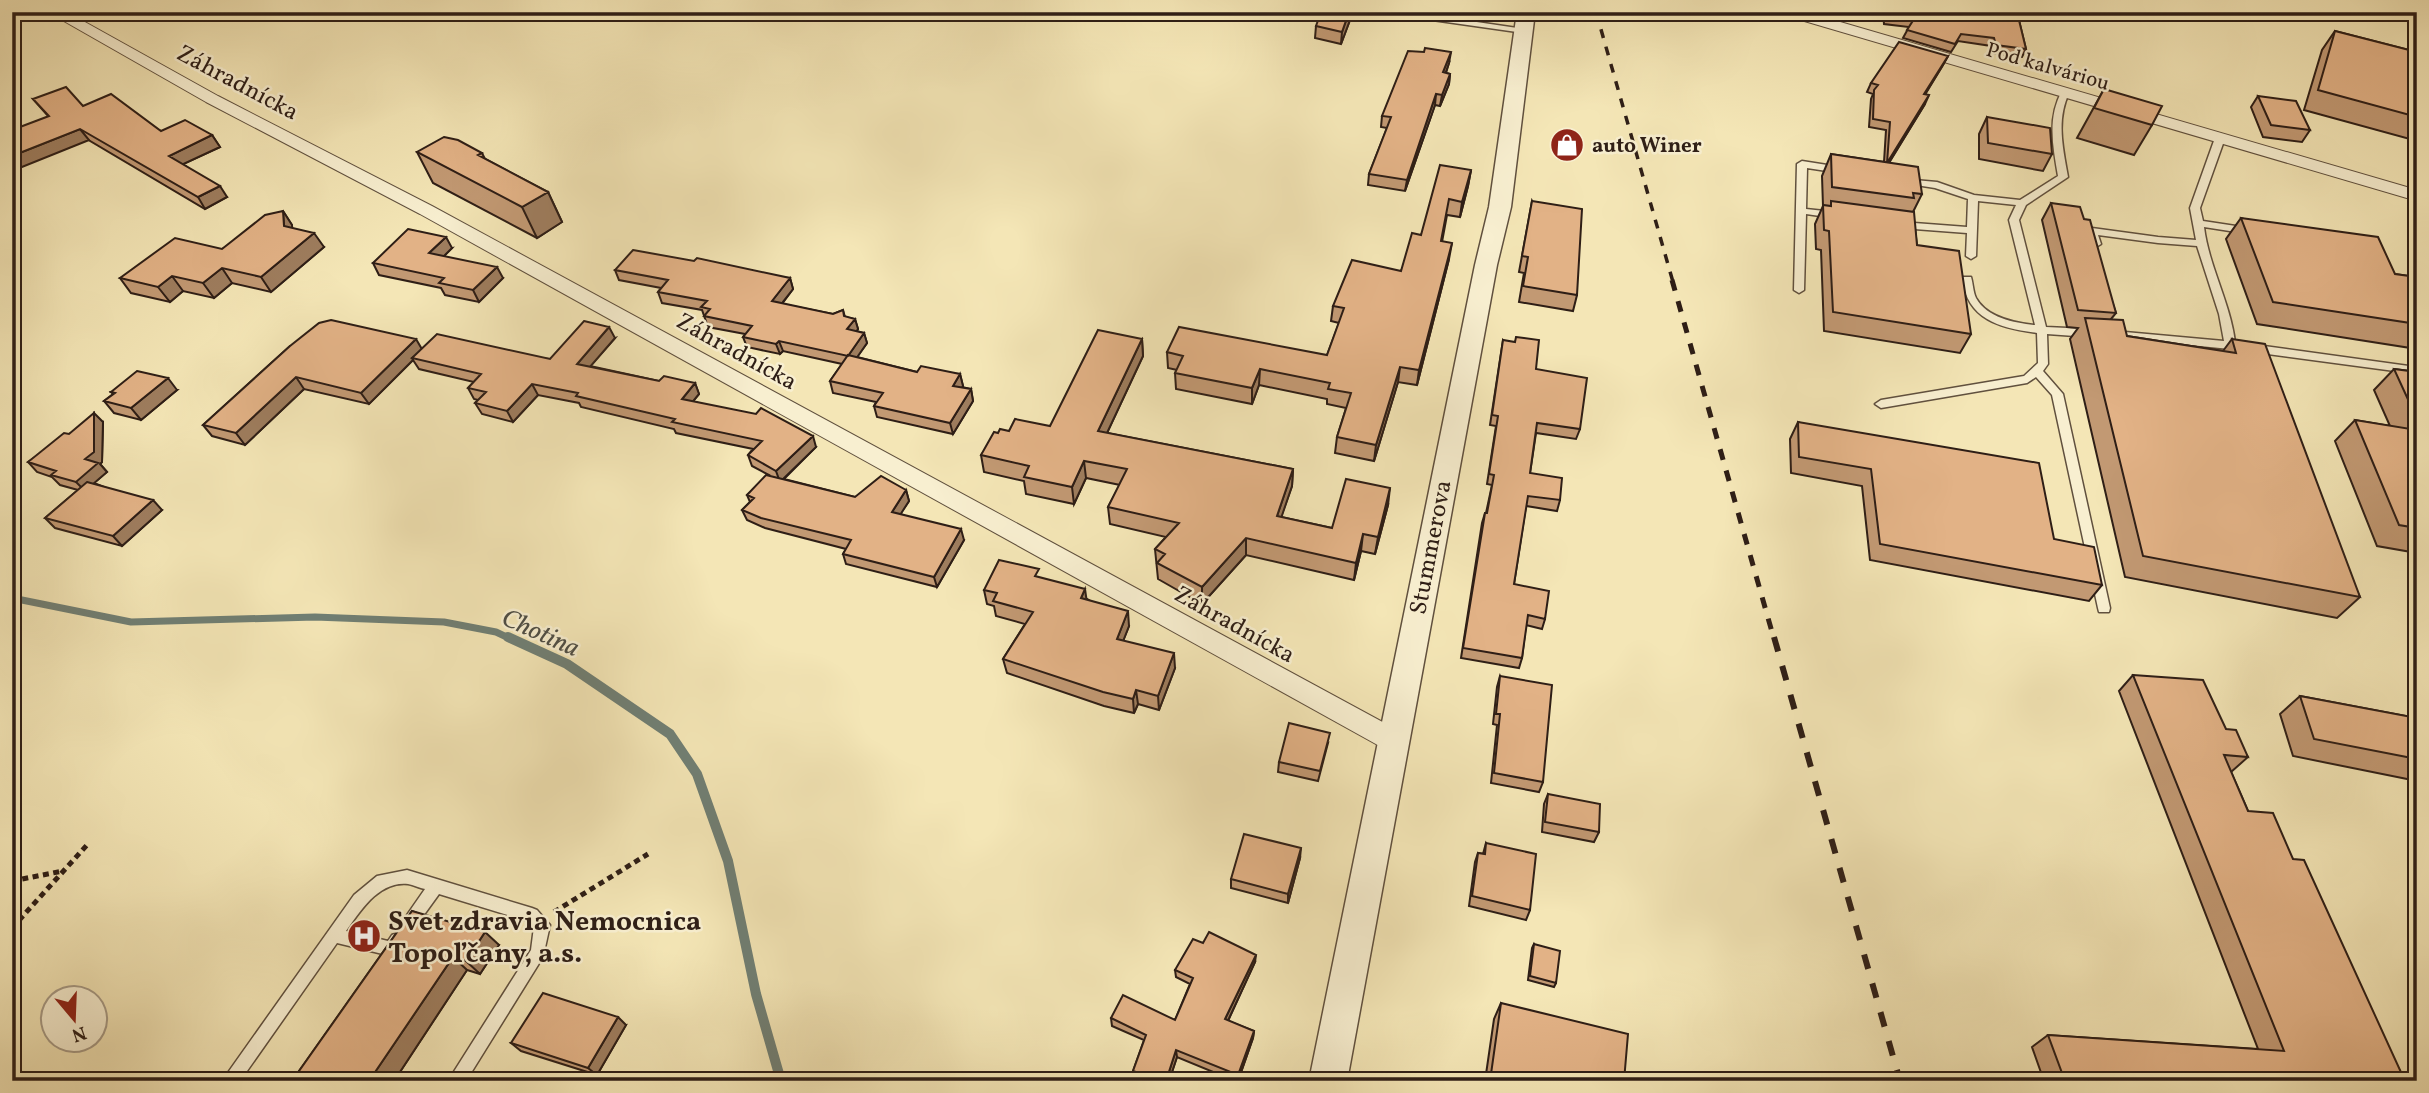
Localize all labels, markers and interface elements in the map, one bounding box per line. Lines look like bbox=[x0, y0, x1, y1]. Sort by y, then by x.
street label: Pod kalváriou bbox=[1983, 36, 2113, 99]
street label: Záhradnícka bbox=[170, 37, 304, 130]
shop icon: auto Winer bbox=[1548, 126, 1586, 164]
place label: auto Winer bbox=[1592, 132, 1702, 161]
street label: Záhradnícka bbox=[669, 305, 803, 400]
street label: Stummerova bbox=[1402, 477, 1462, 618]
street label: Záhradnícka bbox=[1167, 578, 1301, 673]
water label: Chotina bbox=[495, 601, 585, 667]
place label: Svet zdravia Nemocnica Topoľčany, a.s. bbox=[388, 903, 701, 974]
hospital icon: Svet zdravia Nemocnica Topoľčany, a.s. bbox=[345, 917, 383, 955]
north arrow bbox=[38, 984, 108, 1054]
text: N bbox=[68, 1019, 90, 1048]

